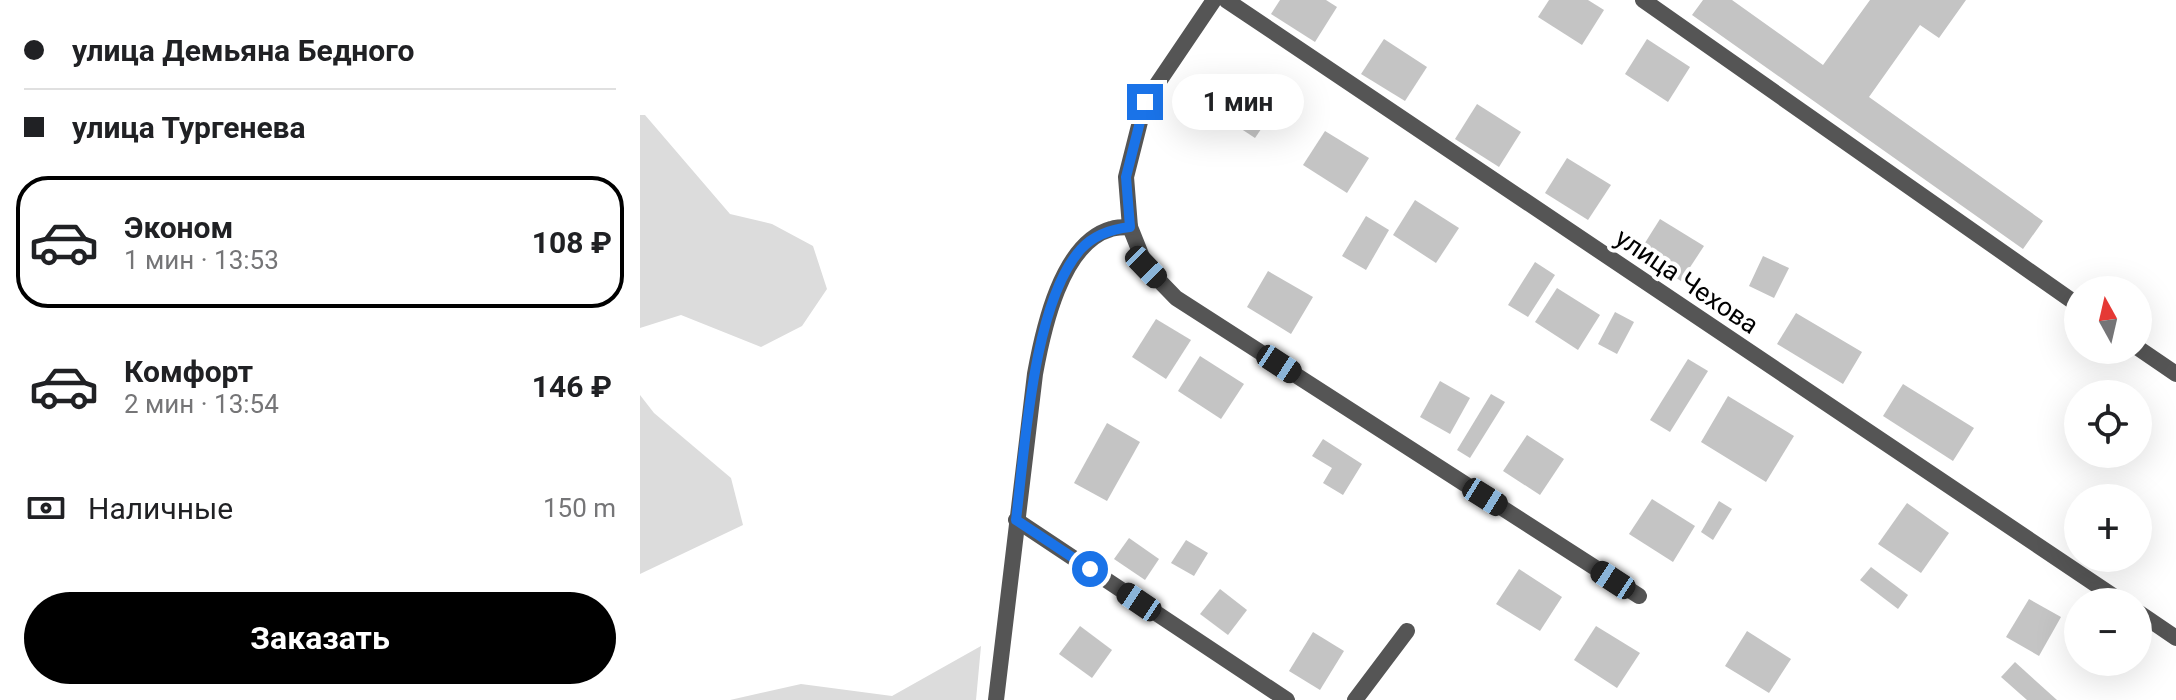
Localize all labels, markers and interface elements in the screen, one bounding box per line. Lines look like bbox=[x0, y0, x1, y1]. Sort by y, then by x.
text: улица Демьяна Бедного bbox=[72, 33, 415, 68]
callout: 1 мин bbox=[1173, 74, 1305, 130]
route end bbox=[1127, 84, 1163, 120]
text: 1 мин bbox=[1203, 87, 1273, 117]
text: улица Тургенева bbox=[72, 110, 306, 145]
icon: car bbox=[28, 206, 100, 278]
text: Эконом bbox=[124, 210, 233, 245]
street label: улица Чехова bbox=[1610, 222, 1764, 340]
text: 108 ₽ bbox=[532, 225, 612, 260]
car bbox=[1121, 241, 1171, 293]
text: 1 мин · 13:53 bbox=[124, 245, 279, 275]
north arrow bbox=[2064, 276, 2152, 364]
map controls bbox=[2064, 276, 2152, 676]
car bbox=[1252, 341, 1306, 387]
icon: car bbox=[28, 350, 100, 422]
text: Комфорт bbox=[124, 354, 253, 389]
text: 146 ₽ bbox=[532, 369, 612, 404]
button: locate bbox=[2064, 380, 2152, 468]
text: 2 мин · 13:54 bbox=[124, 389, 279, 419]
car bbox=[1458, 474, 1512, 520]
button: + bbox=[2064, 484, 2152, 572]
icon: cash bbox=[24, 486, 68, 530]
text: Наличные bbox=[88, 491, 233, 526]
text: 150 m bbox=[543, 493, 616, 523]
route start bbox=[1072, 551, 1108, 587]
car bbox=[1586, 557, 1640, 603]
car bbox=[1112, 579, 1166, 625]
button: − bbox=[2064, 588, 2152, 676]
button: Заказать bbox=[24, 592, 616, 684]

